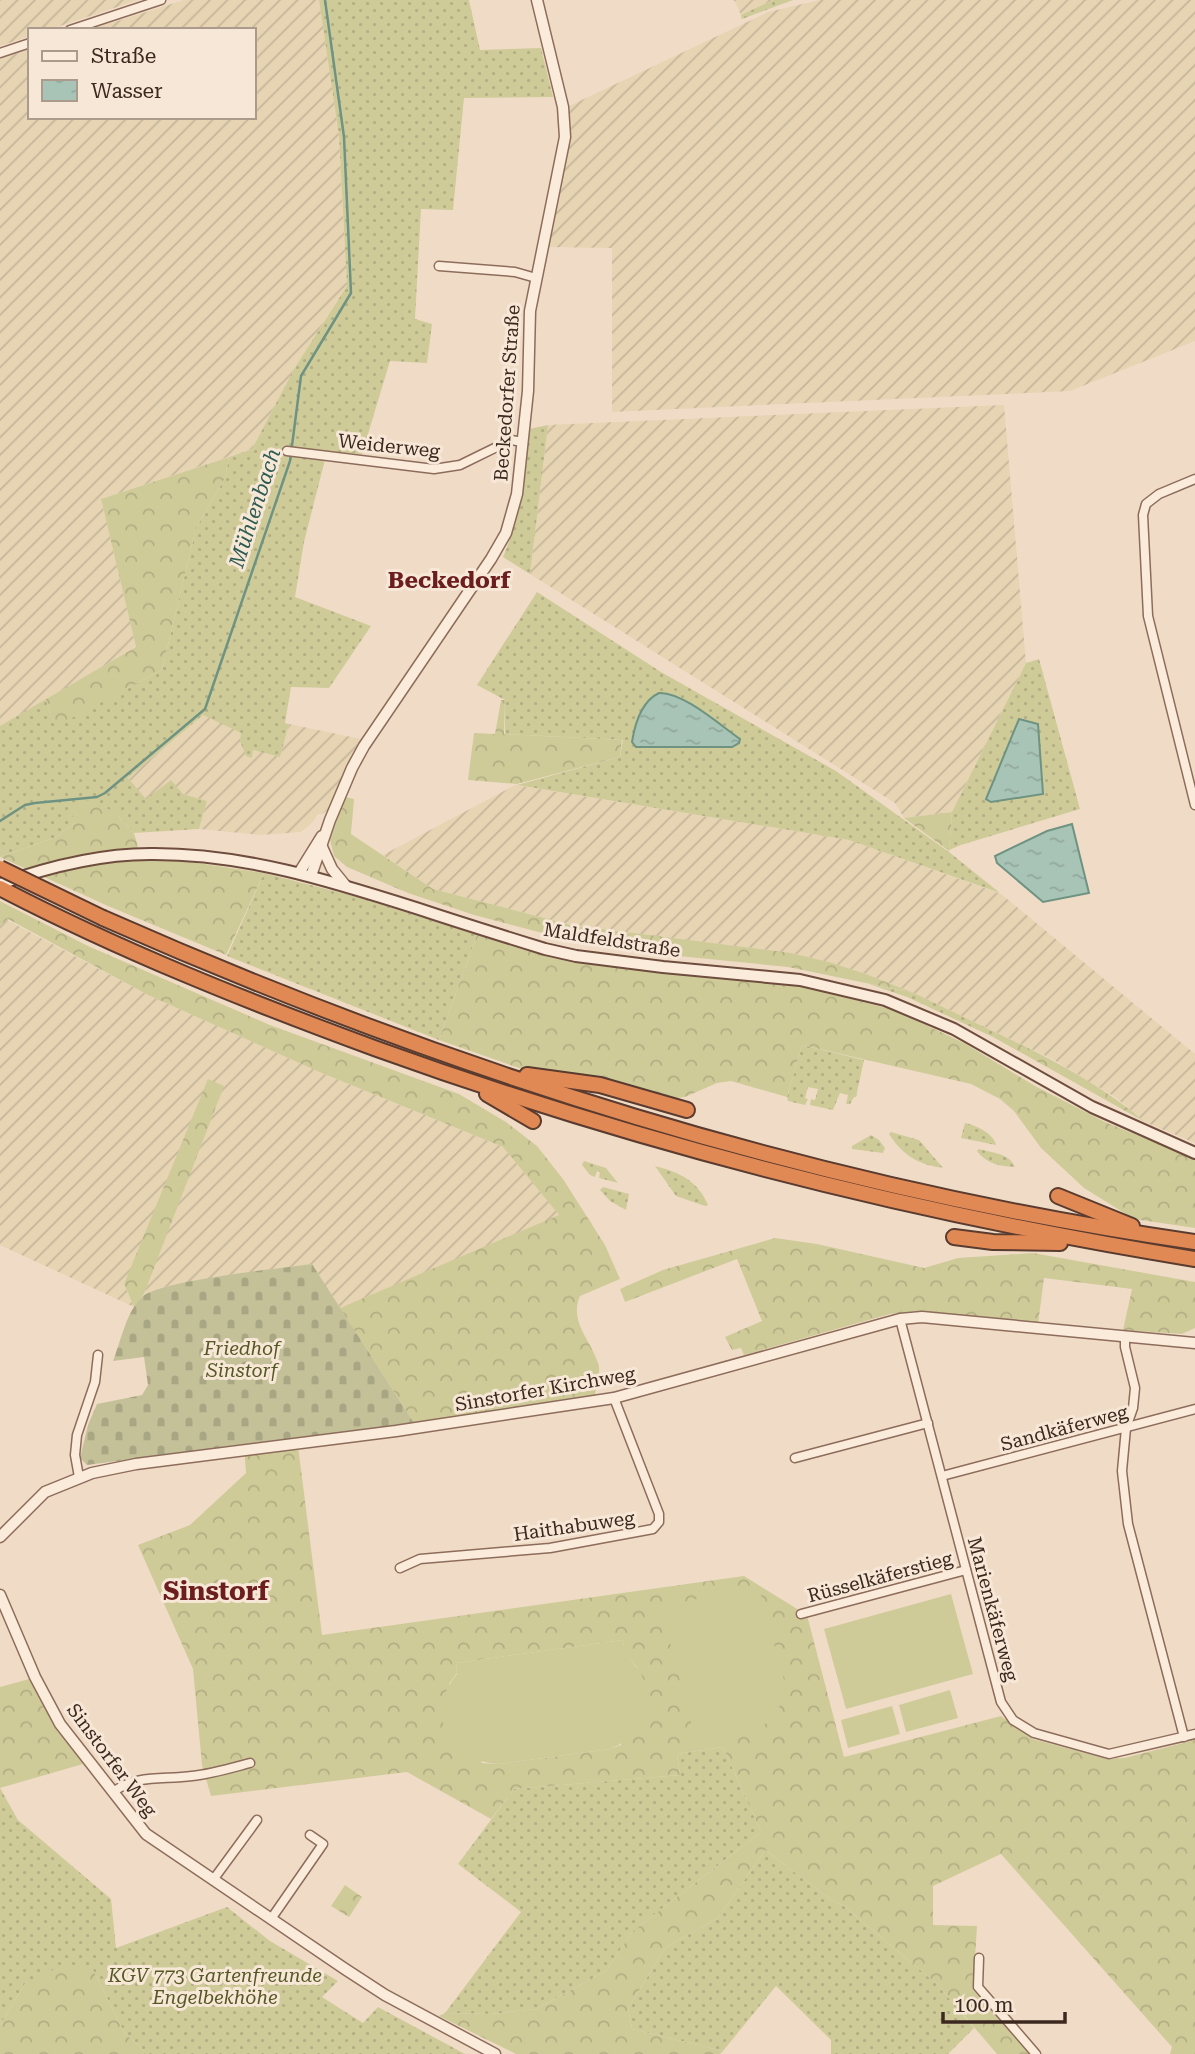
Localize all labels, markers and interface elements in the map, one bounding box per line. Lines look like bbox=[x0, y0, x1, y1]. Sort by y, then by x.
legend bbox=[28, 28, 256, 119]
text: Straße bbox=[91, 44, 156, 68]
text: Wasser bbox=[91, 79, 163, 103]
street label: Beckedorfer Straße bbox=[489, 304, 525, 482]
street label: Weiderweg bbox=[337, 429, 441, 463]
water label: Mühlenbach bbox=[224, 445, 286, 571]
district label: Beckedorf bbox=[388, 567, 512, 594]
street label: Maldfeldstraße bbox=[542, 918, 682, 962]
park label: Friedhof Sinstorf bbox=[203, 1337, 282, 1382]
street label: Sinstorfer Kirchweg bbox=[453, 1362, 637, 1416]
street label: Sandkäferweg bbox=[998, 1400, 1130, 1456]
street label: Haithabuweg bbox=[512, 1506, 636, 1546]
street label: Marienkäferweg bbox=[963, 1534, 1023, 1684]
street label: Rüsselkäferstieg bbox=[805, 1547, 955, 1607]
district label: Sinstorf bbox=[163, 1576, 270, 1606]
street label: Sinstorfer Weg bbox=[62, 1699, 162, 1821]
park label: KGV 773 Gartenfreunde Engelbekhöhe bbox=[107, 1964, 322, 2009]
scale bar bbox=[943, 1980, 1066, 2024]
text: 100 m bbox=[954, 1993, 1014, 2017]

